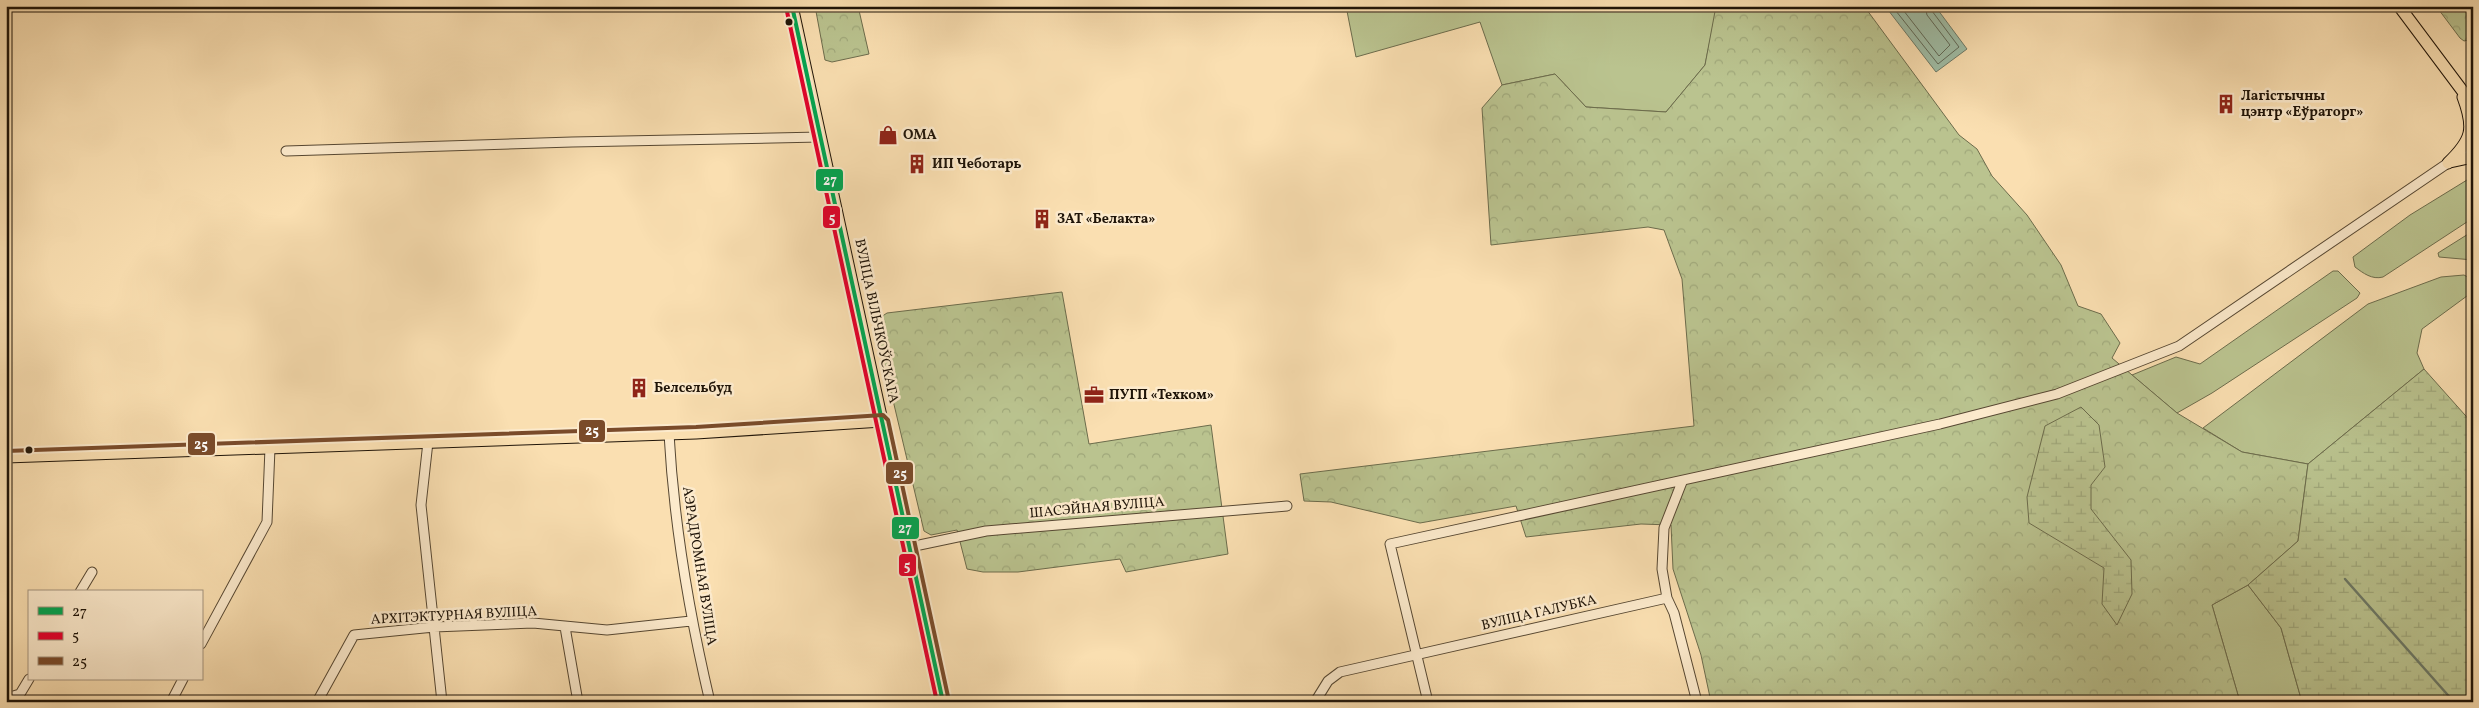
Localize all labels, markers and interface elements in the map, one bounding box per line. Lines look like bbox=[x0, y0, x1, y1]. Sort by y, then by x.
unlabelled marker bbox=[784, 17, 794, 27]
place label: Лагістычны цэнтр «Еўраторг» bbox=[2241, 87, 2363, 122]
building icon: Лагістычны цэнтр «Еўраторг» bbox=[2215, 93, 2237, 115]
shop icon: ОМА bbox=[877, 124, 899, 146]
place label: ОМА bbox=[903, 126, 937, 145]
building icon: ИП Чеботарь bbox=[906, 153, 928, 175]
place label: ИП Чеботарь bbox=[932, 155, 1022, 174]
line badge: 27 bbox=[815, 168, 844, 192]
text: 27 bbox=[823, 172, 837, 191]
line badge: 5 bbox=[822, 205, 841, 229]
building icon: ЗАТ «Белакта» bbox=[1031, 208, 1053, 230]
text: 5 bbox=[829, 209, 836, 228]
place label: ЗАТ «Белакта» bbox=[1057, 210, 1155, 229]
street label: ВУЛІЦА ВІЛЬЧКОЎСКАГА bbox=[849, 237, 904, 405]
building icon: Белсельбуд bbox=[628, 377, 650, 399]
place label: Белсельбуд bbox=[654, 379, 732, 398]
office icon: ПУГП «Техком» bbox=[1083, 384, 1105, 406]
place label: ПУГП «Техком» bbox=[1109, 386, 1214, 405]
line badge: 25 bbox=[578, 419, 606, 443]
text: 25 bbox=[585, 422, 599, 441]
line badge: 25 bbox=[187, 432, 216, 456]
text: 25 bbox=[194, 436, 208, 455]
unlabelled marker bbox=[24, 445, 34, 455]
line badge: 25 bbox=[885, 461, 914, 485]
text: 25 bbox=[893, 465, 907, 484]
street label: АЭРАДРОМНАЯ ВУЛІЦА bbox=[677, 485, 721, 647]
street label: ШАСЭЙНАЯ ВУЛІЦА bbox=[1029, 492, 1165, 523]
line badge: 27 bbox=[891, 516, 920, 540]
text: 27 bbox=[898, 520, 912, 539]
line badge: 5 bbox=[898, 553, 917, 577]
text: 5 bbox=[904, 557, 911, 576]
legend bbox=[28, 590, 202, 680]
street label: ВУЛІЦА ГАЛУБКА bbox=[1480, 590, 1599, 635]
text: 27 bbox=[72, 602, 87, 623]
street label: АРХІТЭКТУРНАЯ ВУЛІЦА bbox=[370, 602, 538, 630]
text: 5 bbox=[72, 626, 79, 647]
text: 25 bbox=[72, 652, 87, 673]

